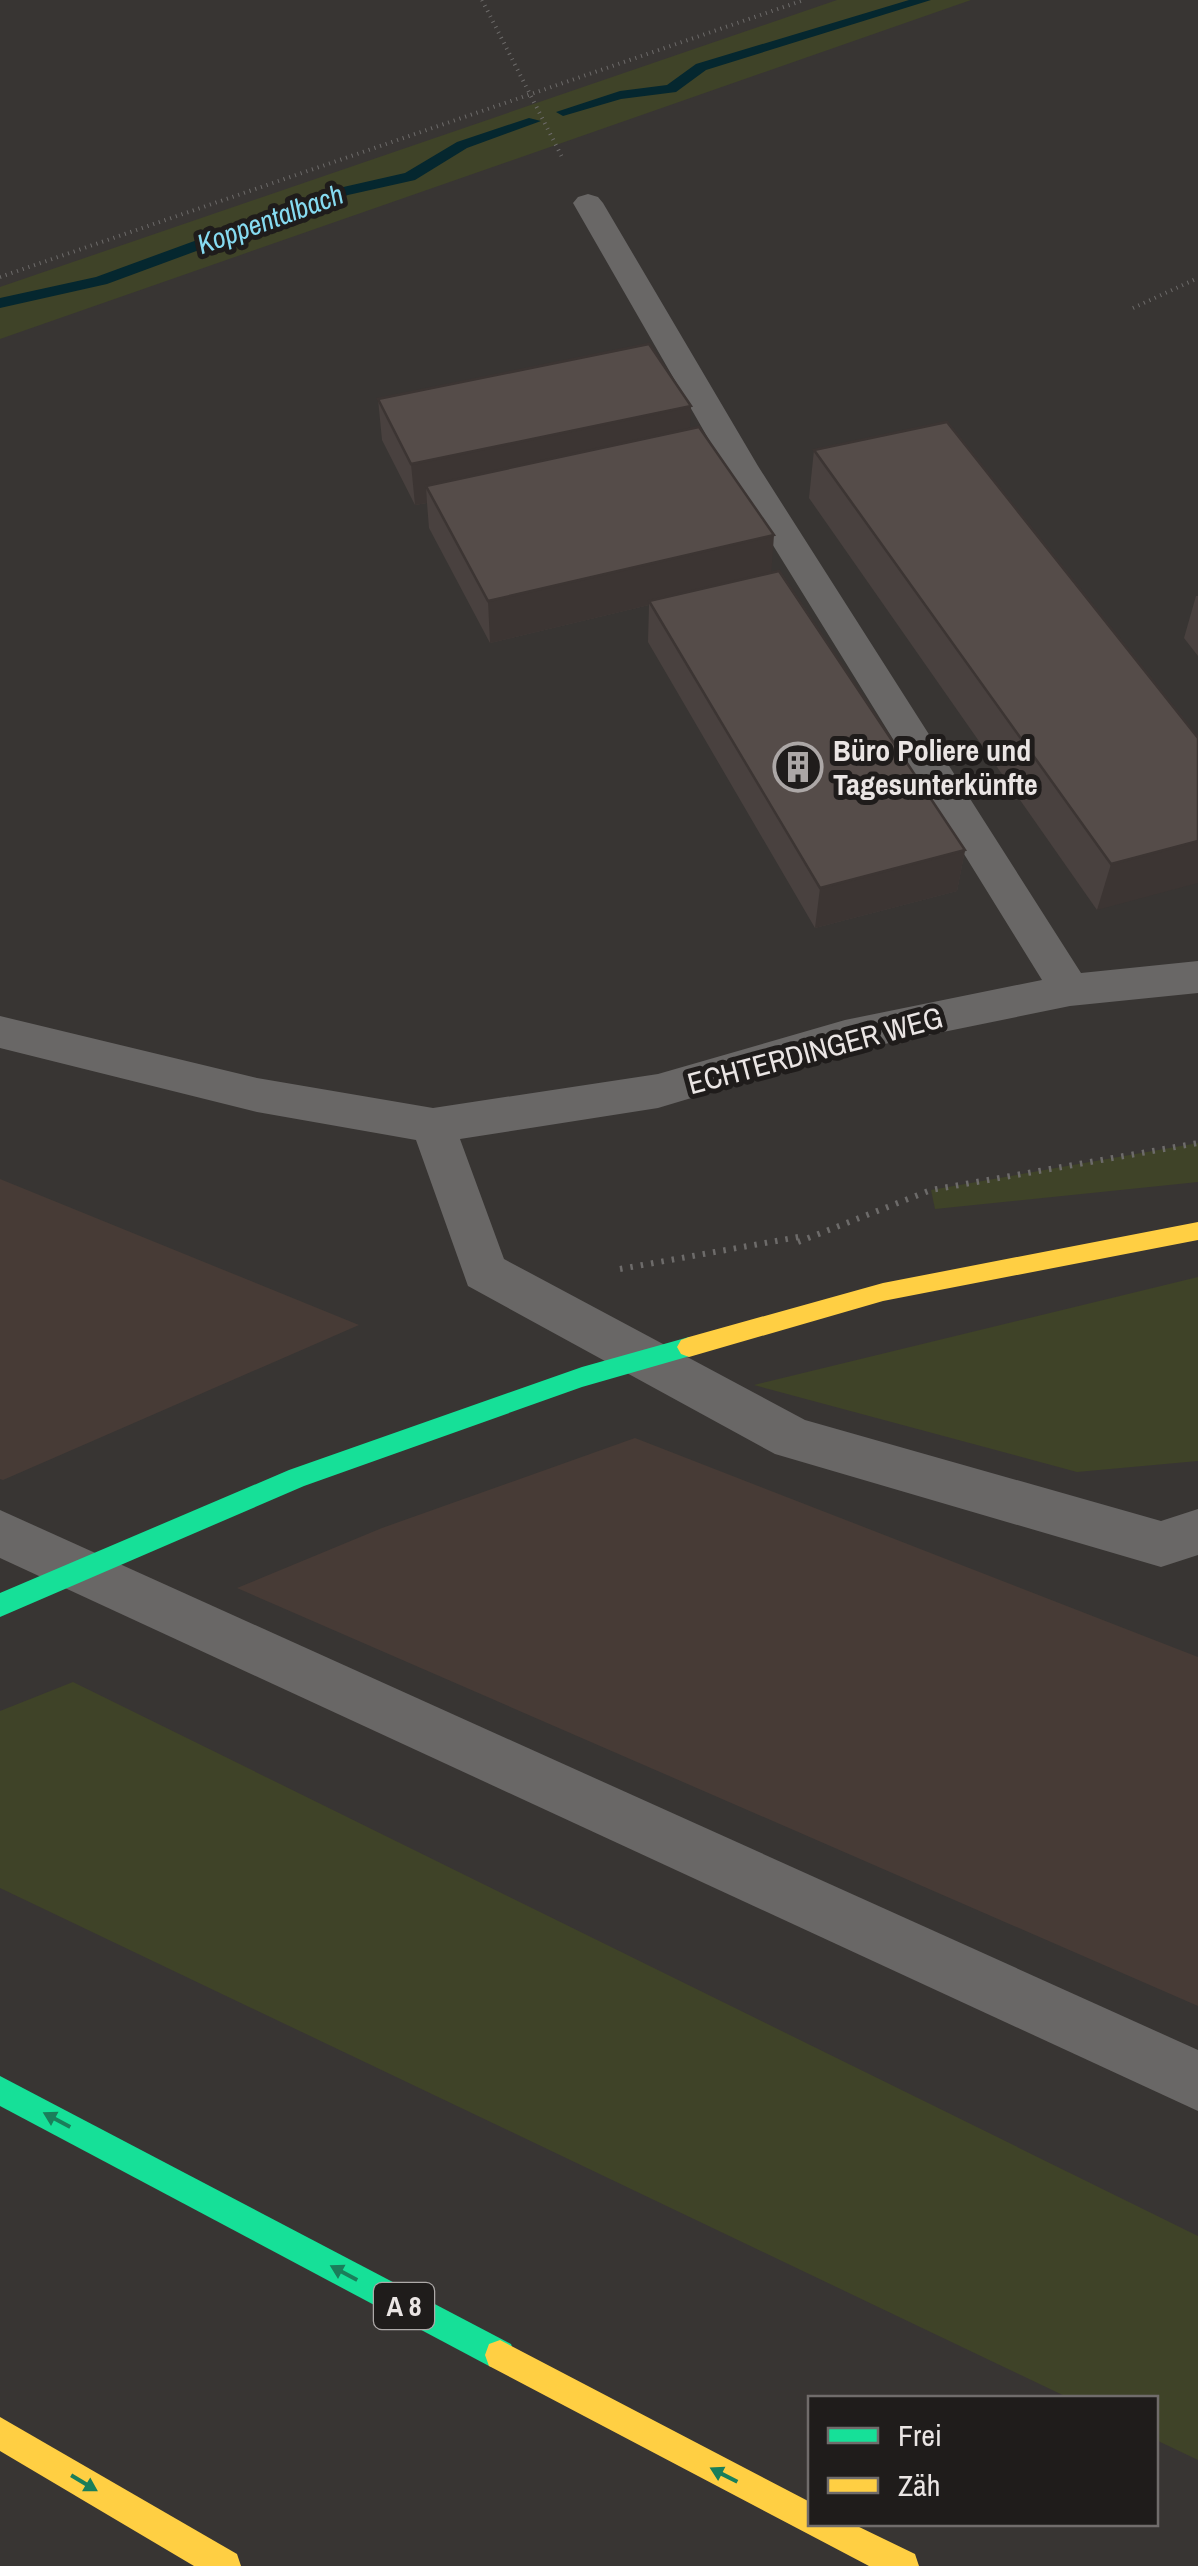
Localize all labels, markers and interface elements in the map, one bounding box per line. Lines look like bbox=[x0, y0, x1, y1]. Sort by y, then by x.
water label: Koppentalbach bbox=[192, 175, 348, 263]
place label: Büro Poliere und Tagesunterkünfte bbox=[833, 730, 1038, 804]
building icon: Büro Poliere und Tagesunterkünfte bbox=[772, 741, 824, 793]
street label: ECHTERDINGER WEG bbox=[683, 997, 947, 1103]
one-way arrow bbox=[43, 2112, 71, 2129]
one-way arrow bbox=[329, 2265, 358, 2282]
road number: A 8 bbox=[374, 2283, 434, 2329]
legend bbox=[808, 2396, 1158, 2526]
text: Frei bbox=[898, 2415, 942, 2455]
text: Zäh bbox=[898, 2465, 940, 2505]
one-way arrow bbox=[709, 2467, 738, 2484]
one-way arrow bbox=[70, 2474, 98, 2491]

